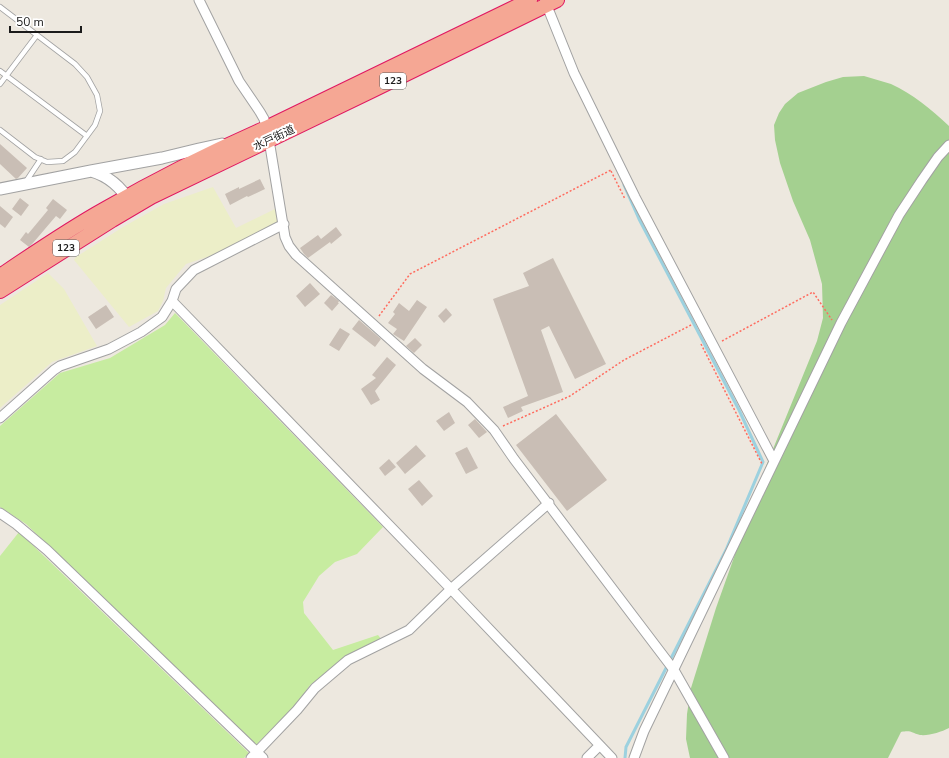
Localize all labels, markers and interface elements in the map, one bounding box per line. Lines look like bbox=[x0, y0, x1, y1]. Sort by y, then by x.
scale bar bbox=[10, 8, 81, 34]
text: 50 m bbox=[16, 14, 44, 30]
road number: 123 bbox=[380, 73, 406, 89]
street label: 水戸街道 bbox=[251, 122, 297, 154]
road number: 123 bbox=[53, 240, 79, 256]

